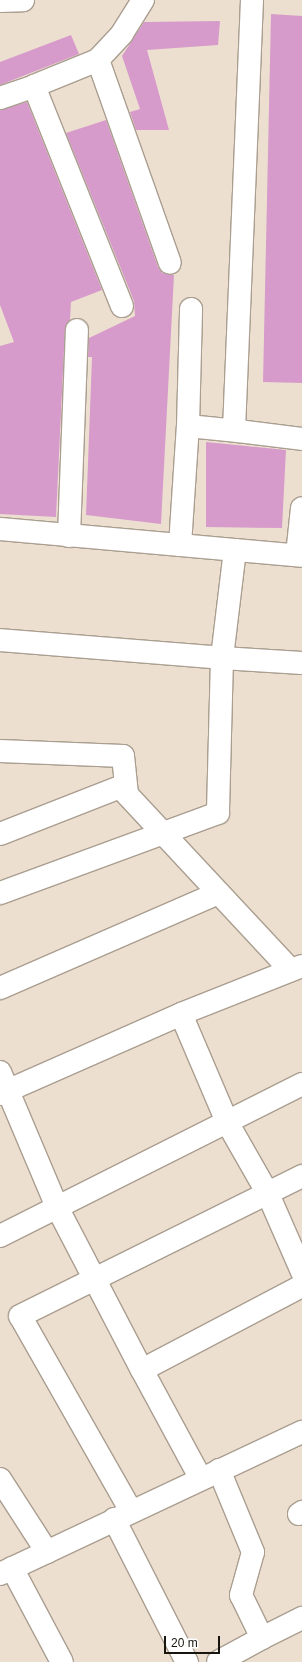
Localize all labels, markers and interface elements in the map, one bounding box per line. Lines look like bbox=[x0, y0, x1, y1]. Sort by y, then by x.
scale bar bbox=[166, 1628, 222, 1654]
text: 20 m bbox=[171, 1636, 198, 1650]

